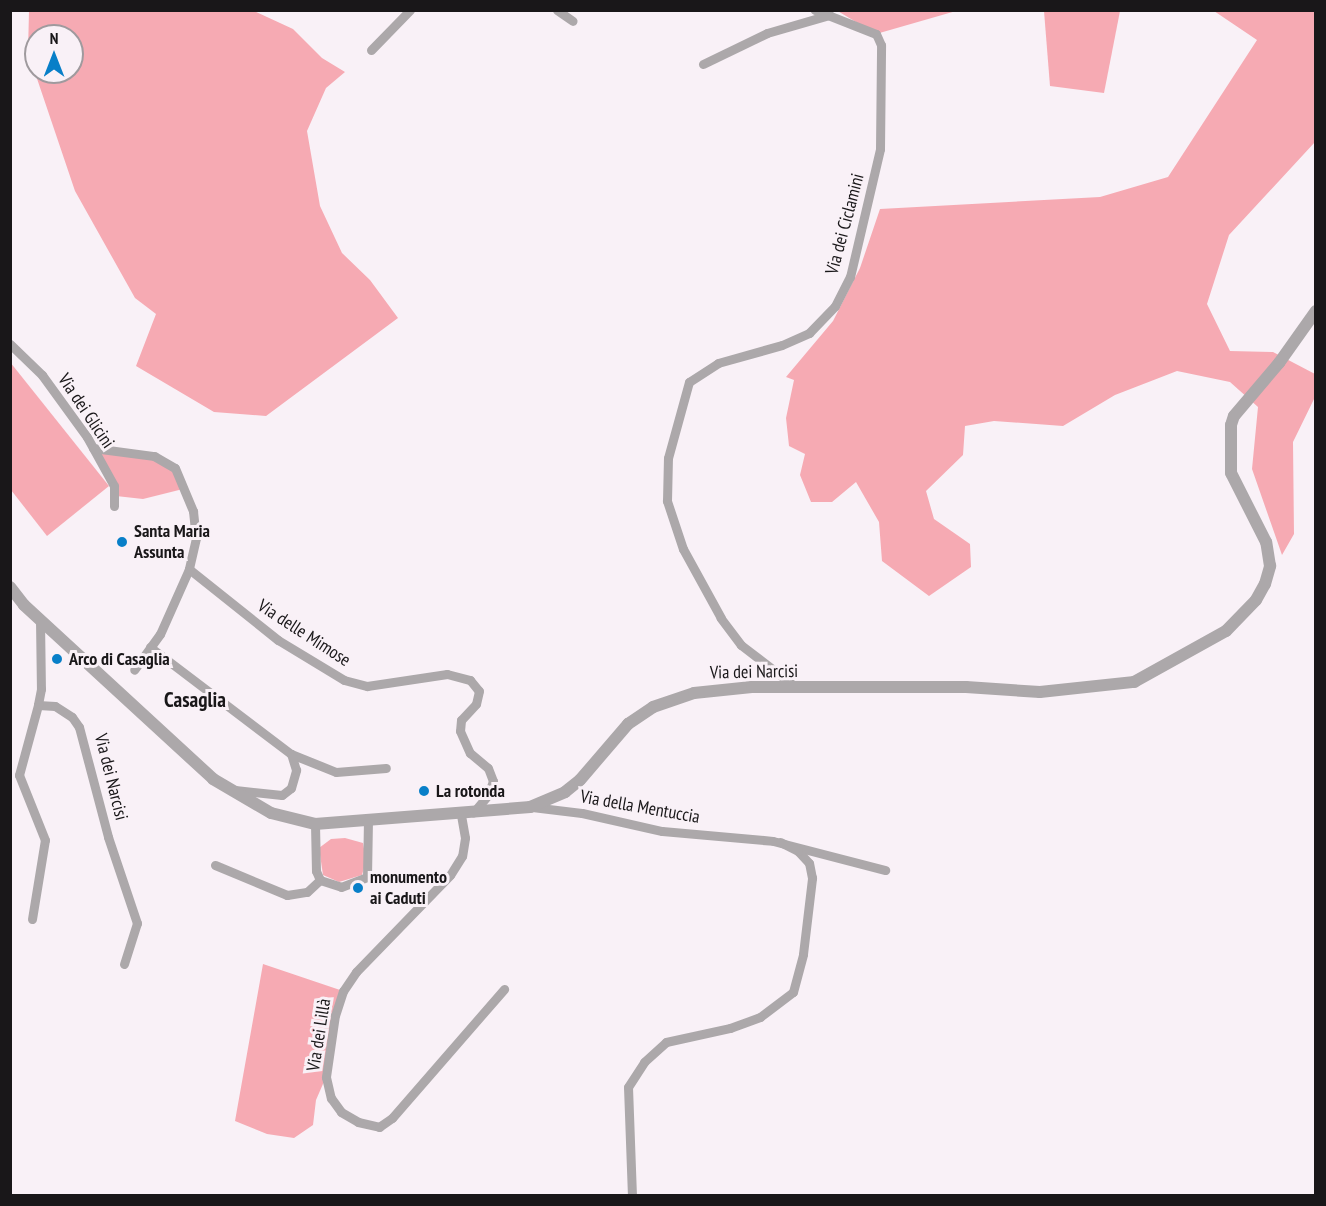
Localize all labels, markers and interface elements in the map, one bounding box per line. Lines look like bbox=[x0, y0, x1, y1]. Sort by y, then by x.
north arrow bbox=[24, 24, 84, 84]
text: N bbox=[50, 28, 58, 48]
street label: Via dei Ciclamini bbox=[821, 171, 869, 277]
street label: Via dei Glicini bbox=[53, 370, 119, 452]
place label: Santa Maria Assunta bbox=[134, 521, 210, 564]
marker: Santa Maria Assunta bbox=[115, 535, 129, 549]
street label: Via delle Mimose bbox=[253, 595, 355, 671]
place label: Arco di Casaglia bbox=[69, 648, 170, 670]
marker: Arco di Casaglia bbox=[50, 652, 64, 666]
street label: Via dei Narcisi bbox=[710, 660, 798, 684]
district label: Casaglia bbox=[164, 687, 226, 713]
street label: Via dei Narcisi bbox=[90, 732, 132, 822]
place label: La rotonda bbox=[436, 780, 505, 802]
marker: La rotonda bbox=[417, 784, 431, 798]
street label: Via della Mentuccia bbox=[579, 786, 701, 828]
place label: monumento ai Caduti bbox=[370, 867, 447, 910]
marker: monumento ai Caduti bbox=[351, 881, 365, 895]
street label: Via dei Lillà bbox=[303, 997, 335, 1073]

